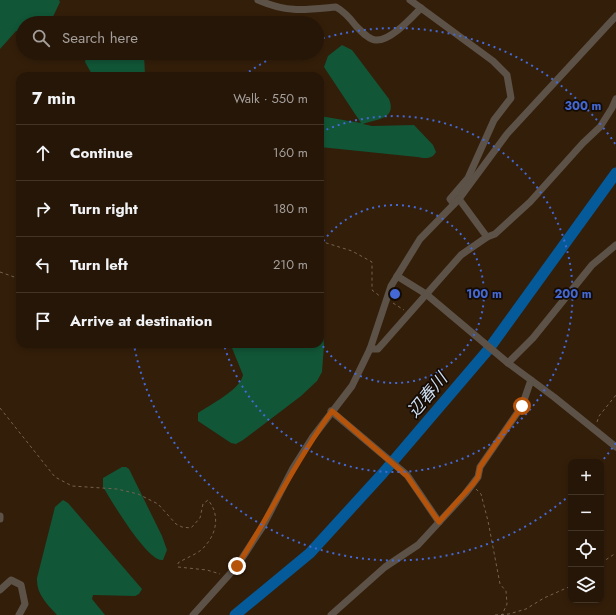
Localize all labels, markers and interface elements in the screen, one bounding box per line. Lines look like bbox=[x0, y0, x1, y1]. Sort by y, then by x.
search box bbox=[16, 16, 324, 60]
icon: search bbox=[30, 27, 52, 49]
text: Search here bbox=[62, 27, 138, 49]
text: 7 min bbox=[32, 86, 76, 110]
text: Walk · 550 m bbox=[233, 89, 308, 108]
text: 300 m bbox=[565, 97, 602, 115]
icon: ahead bbox=[32, 142, 54, 164]
text: Continue bbox=[70, 142, 133, 164]
text: 160 m bbox=[273, 143, 308, 162]
icon: right bbox=[32, 198, 54, 220]
text: Turn right bbox=[70, 198, 138, 220]
text: 180 m bbox=[273, 199, 308, 218]
icon: left bbox=[32, 254, 54, 276]
text: Turn left bbox=[70, 254, 128, 276]
text: 210 m bbox=[273, 255, 308, 274]
text: 100 m bbox=[466, 285, 502, 303]
text: 200 m bbox=[554, 285, 592, 303]
centre of rings bbox=[388, 287, 402, 301]
icon: arrive bbox=[32, 310, 54, 332]
text: Arrive at destination bbox=[70, 310, 212, 332]
water label: 辺春川 bbox=[401, 366, 454, 422]
route start bbox=[513, 397, 531, 415]
map controls bbox=[568, 459, 604, 603]
button: + bbox=[568, 459, 604, 495]
button: − bbox=[568, 495, 604, 531]
button: locate bbox=[568, 531, 604, 567]
route end bbox=[228, 557, 246, 575]
button: layers bbox=[568, 567, 604, 603]

